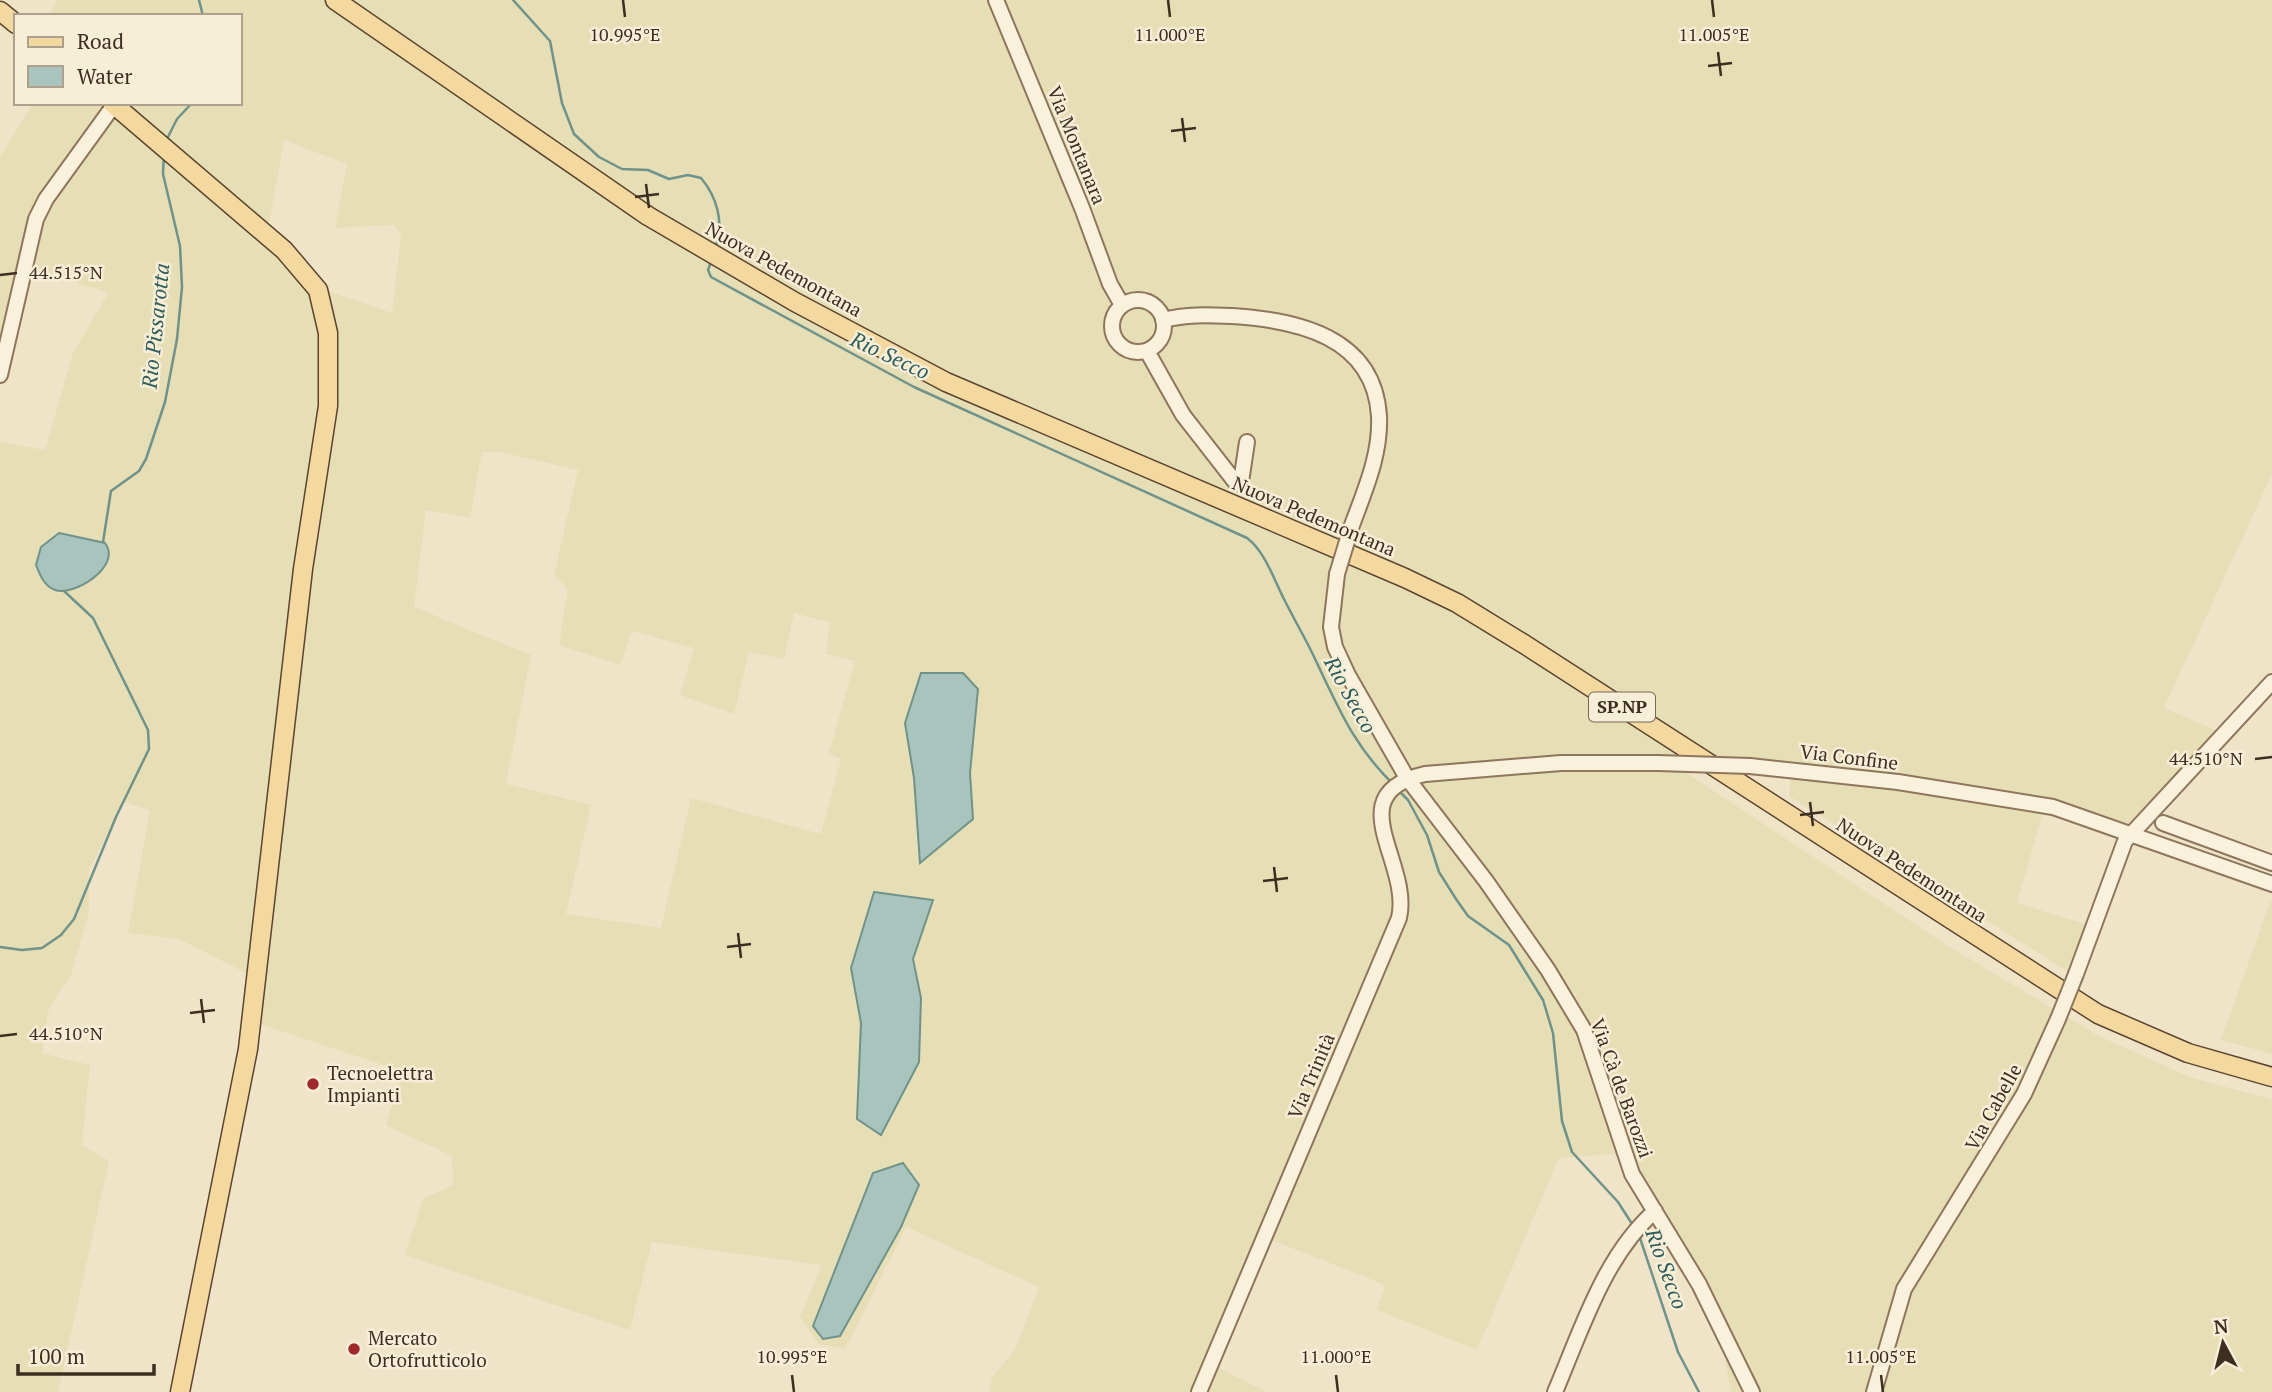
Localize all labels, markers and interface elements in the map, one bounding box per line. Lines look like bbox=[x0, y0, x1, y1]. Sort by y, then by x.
legend bbox=[14, 14, 242, 105]
text: 10.995°E bbox=[589, 22, 661, 46]
text: 11.000°E bbox=[1134, 22, 1206, 46]
text: 11.005°E bbox=[1678, 22, 1750, 46]
text: Road bbox=[77, 27, 124, 55]
text: Water bbox=[77, 62, 132, 90]
street label: Via Montanara bbox=[1042, 82, 1113, 208]
street label: Nuova Pedemontana bbox=[702, 215, 867, 322]
text: 44.515°N bbox=[29, 260, 103, 284]
water label: Rio Pissarotta bbox=[134, 262, 176, 391]
water label: Rio Secco bbox=[846, 324, 934, 386]
street label: Nuova Pedemontana bbox=[1229, 470, 1400, 561]
water label: Rio Secco bbox=[1318, 650, 1383, 738]
road number: SP.NP bbox=[1589, 692, 1655, 722]
street label: Via Confine bbox=[1799, 738, 1900, 775]
text: 44.510°N bbox=[2169, 746, 2243, 770]
street label: Nuova Pedemontana bbox=[1832, 811, 1993, 928]
street label: Via Cà de Barozzi bbox=[1586, 1015, 1659, 1161]
text: 44.510°N bbox=[29, 1021, 103, 1045]
street label: Via Trinità bbox=[1281, 1029, 1340, 1122]
street label: Via Cabelle bbox=[1958, 1059, 2027, 1155]
place label: Tecnoelettra Impianti bbox=[327, 1060, 434, 1107]
marker: Tecnoelettra Impianti bbox=[305, 1076, 321, 1092]
water label: Rio Secco bbox=[1639, 1223, 1694, 1313]
north arrow bbox=[2188, 1308, 2258, 1378]
text: N bbox=[2212, 1312, 2230, 1339]
place label: Mercato Ortofrutticolo bbox=[368, 1325, 487, 1372]
scale bar bbox=[18, 1332, 154, 1376]
marker: Mercato Ortofrutticolo bbox=[346, 1341, 362, 1357]
text: 100 m bbox=[28, 1342, 85, 1370]
text: 10.995°E bbox=[756, 1344, 828, 1368]
text: 11.000°E bbox=[1300, 1344, 1372, 1368]
text: 11.005°E bbox=[1845, 1344, 1917, 1368]

